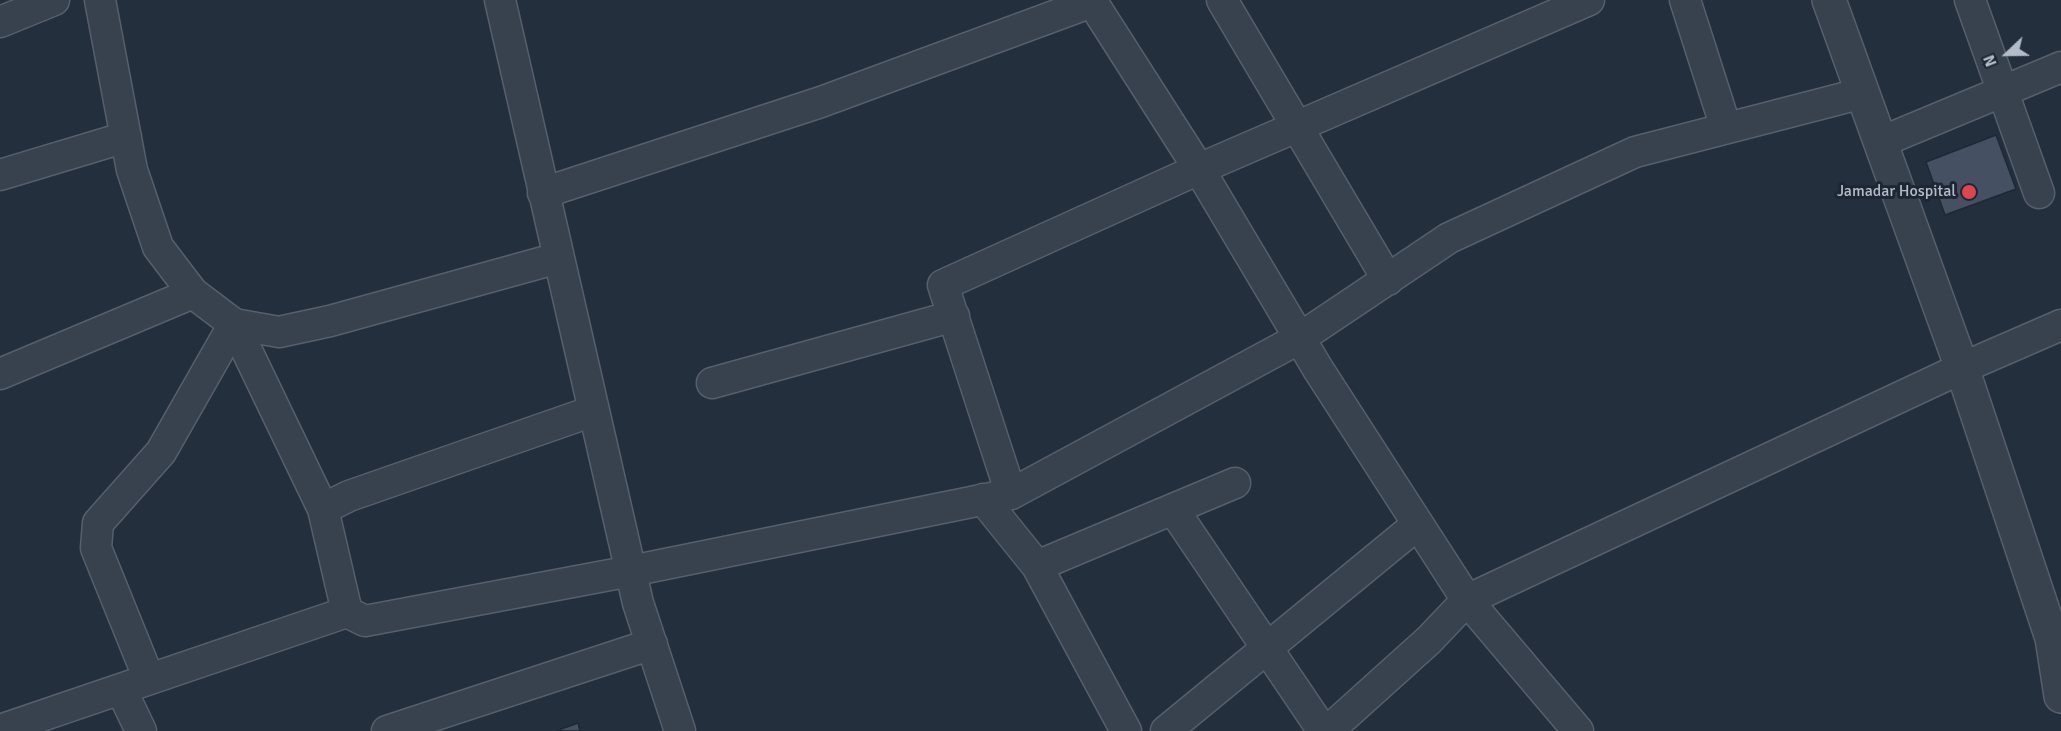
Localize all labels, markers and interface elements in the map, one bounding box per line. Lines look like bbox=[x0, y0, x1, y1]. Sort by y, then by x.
north arrow bbox=[1977, 24, 2037, 84]
text: N bbox=[1979, 52, 2002, 70]
place label: Jamadar Hospital bbox=[1837, 182, 1956, 202]
marker: Jamadar Hospital bbox=[1960, 183, 1978, 201]

